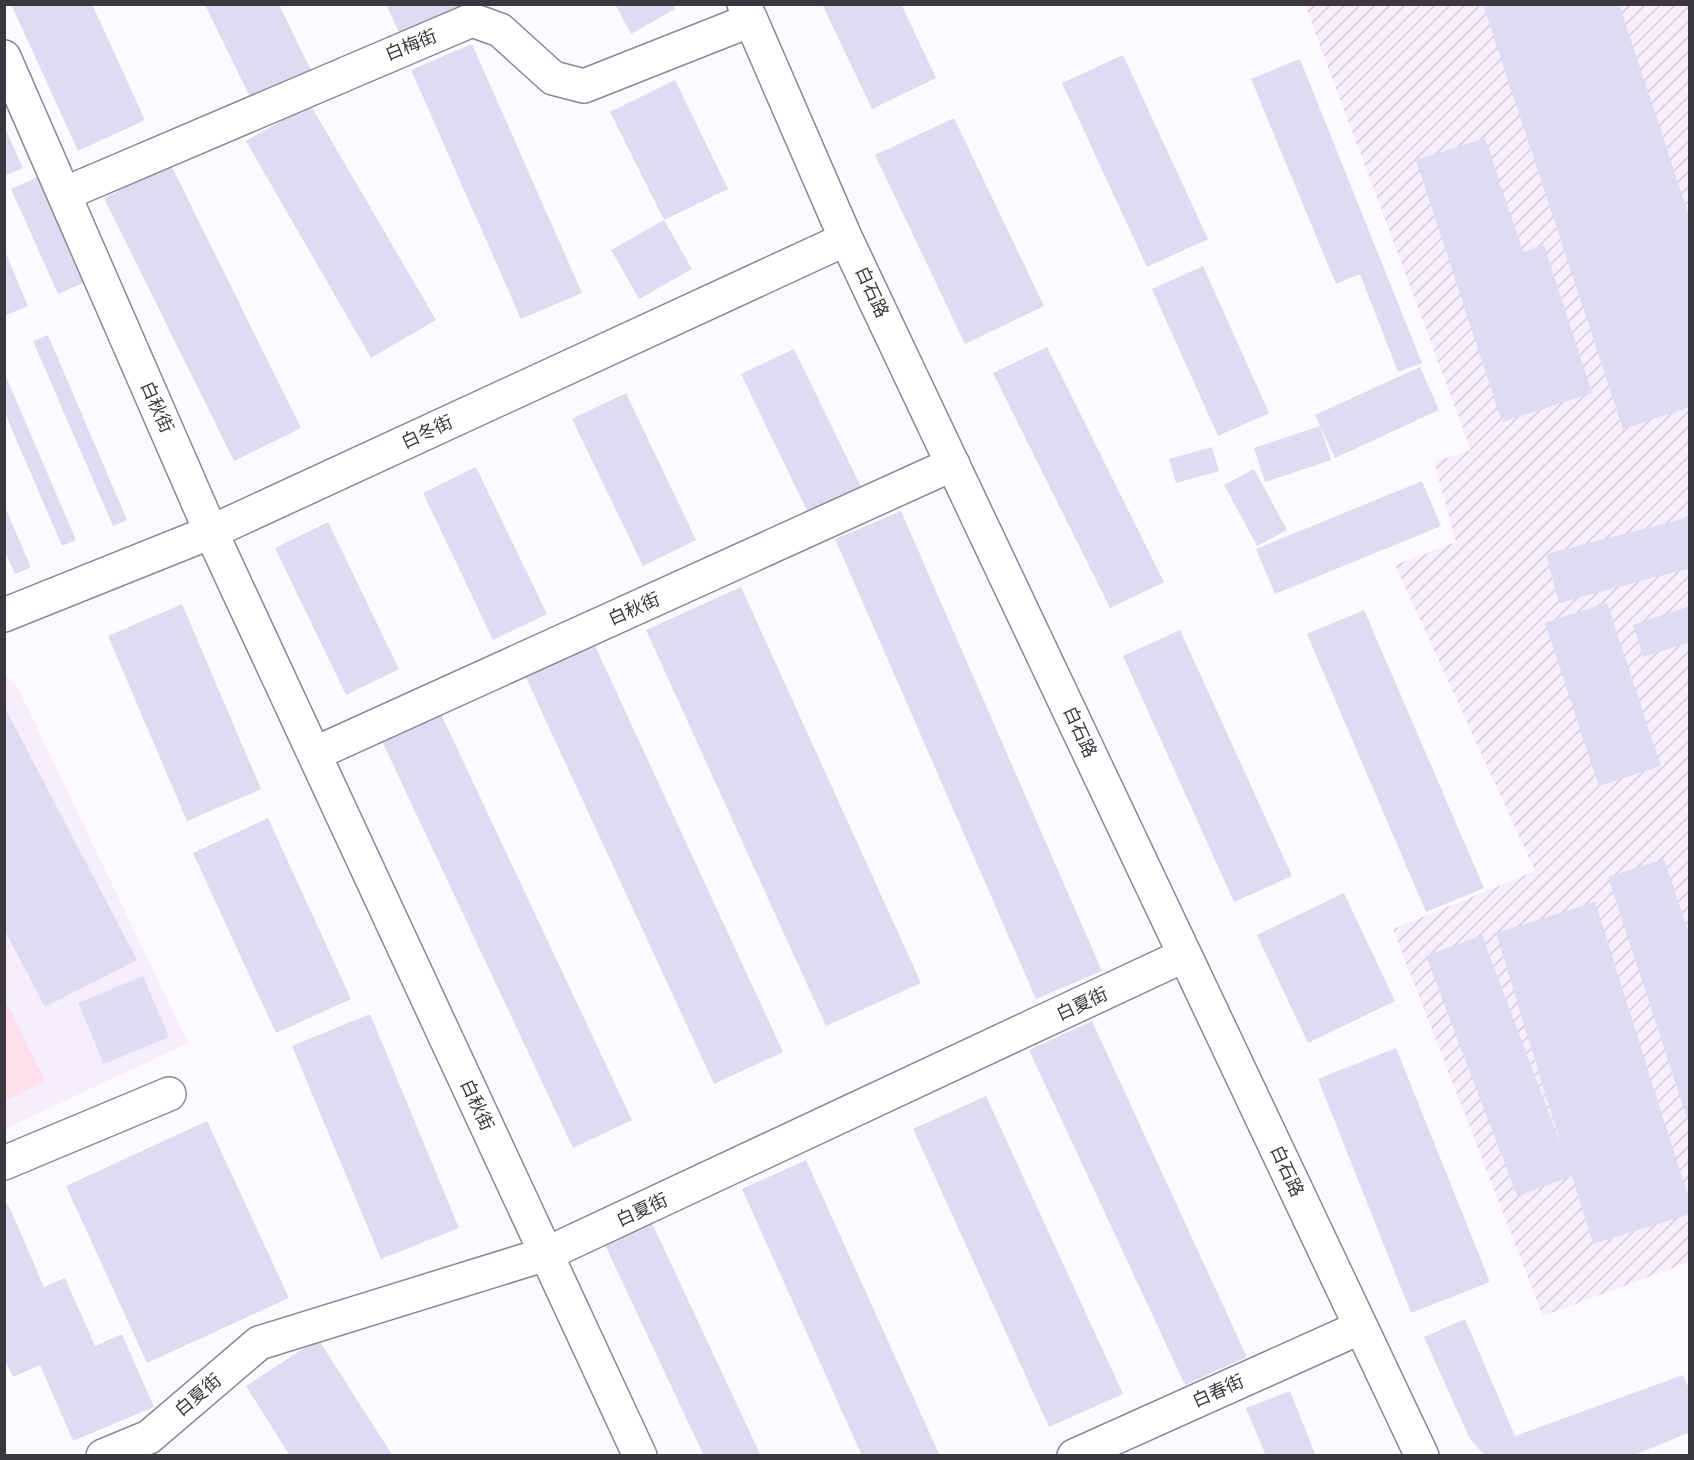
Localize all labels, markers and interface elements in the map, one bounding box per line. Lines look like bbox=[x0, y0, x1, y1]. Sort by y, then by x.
street label: 白梅街 bbox=[381, 22, 441, 67]
street label: 白石路 bbox=[849, 262, 896, 322]
street label: 白秋街 bbox=[134, 377, 181, 437]
street label: 白冬街 bbox=[397, 408, 457, 455]
street label: 白秋街 bbox=[604, 585, 664, 632]
street label: 白石路 bbox=[1057, 702, 1104, 762]
street label: 白夏街 bbox=[1052, 980, 1112, 1027]
street label: 白秋街 bbox=[454, 1075, 501, 1135]
street label: 白石路 bbox=[1264, 1141, 1311, 1201]
street label: 白夏街 bbox=[612, 1186, 672, 1233]
street label: 白夏街 bbox=[168, 1367, 227, 1422]
street label: 白春街 bbox=[1188, 1367, 1248, 1414]

